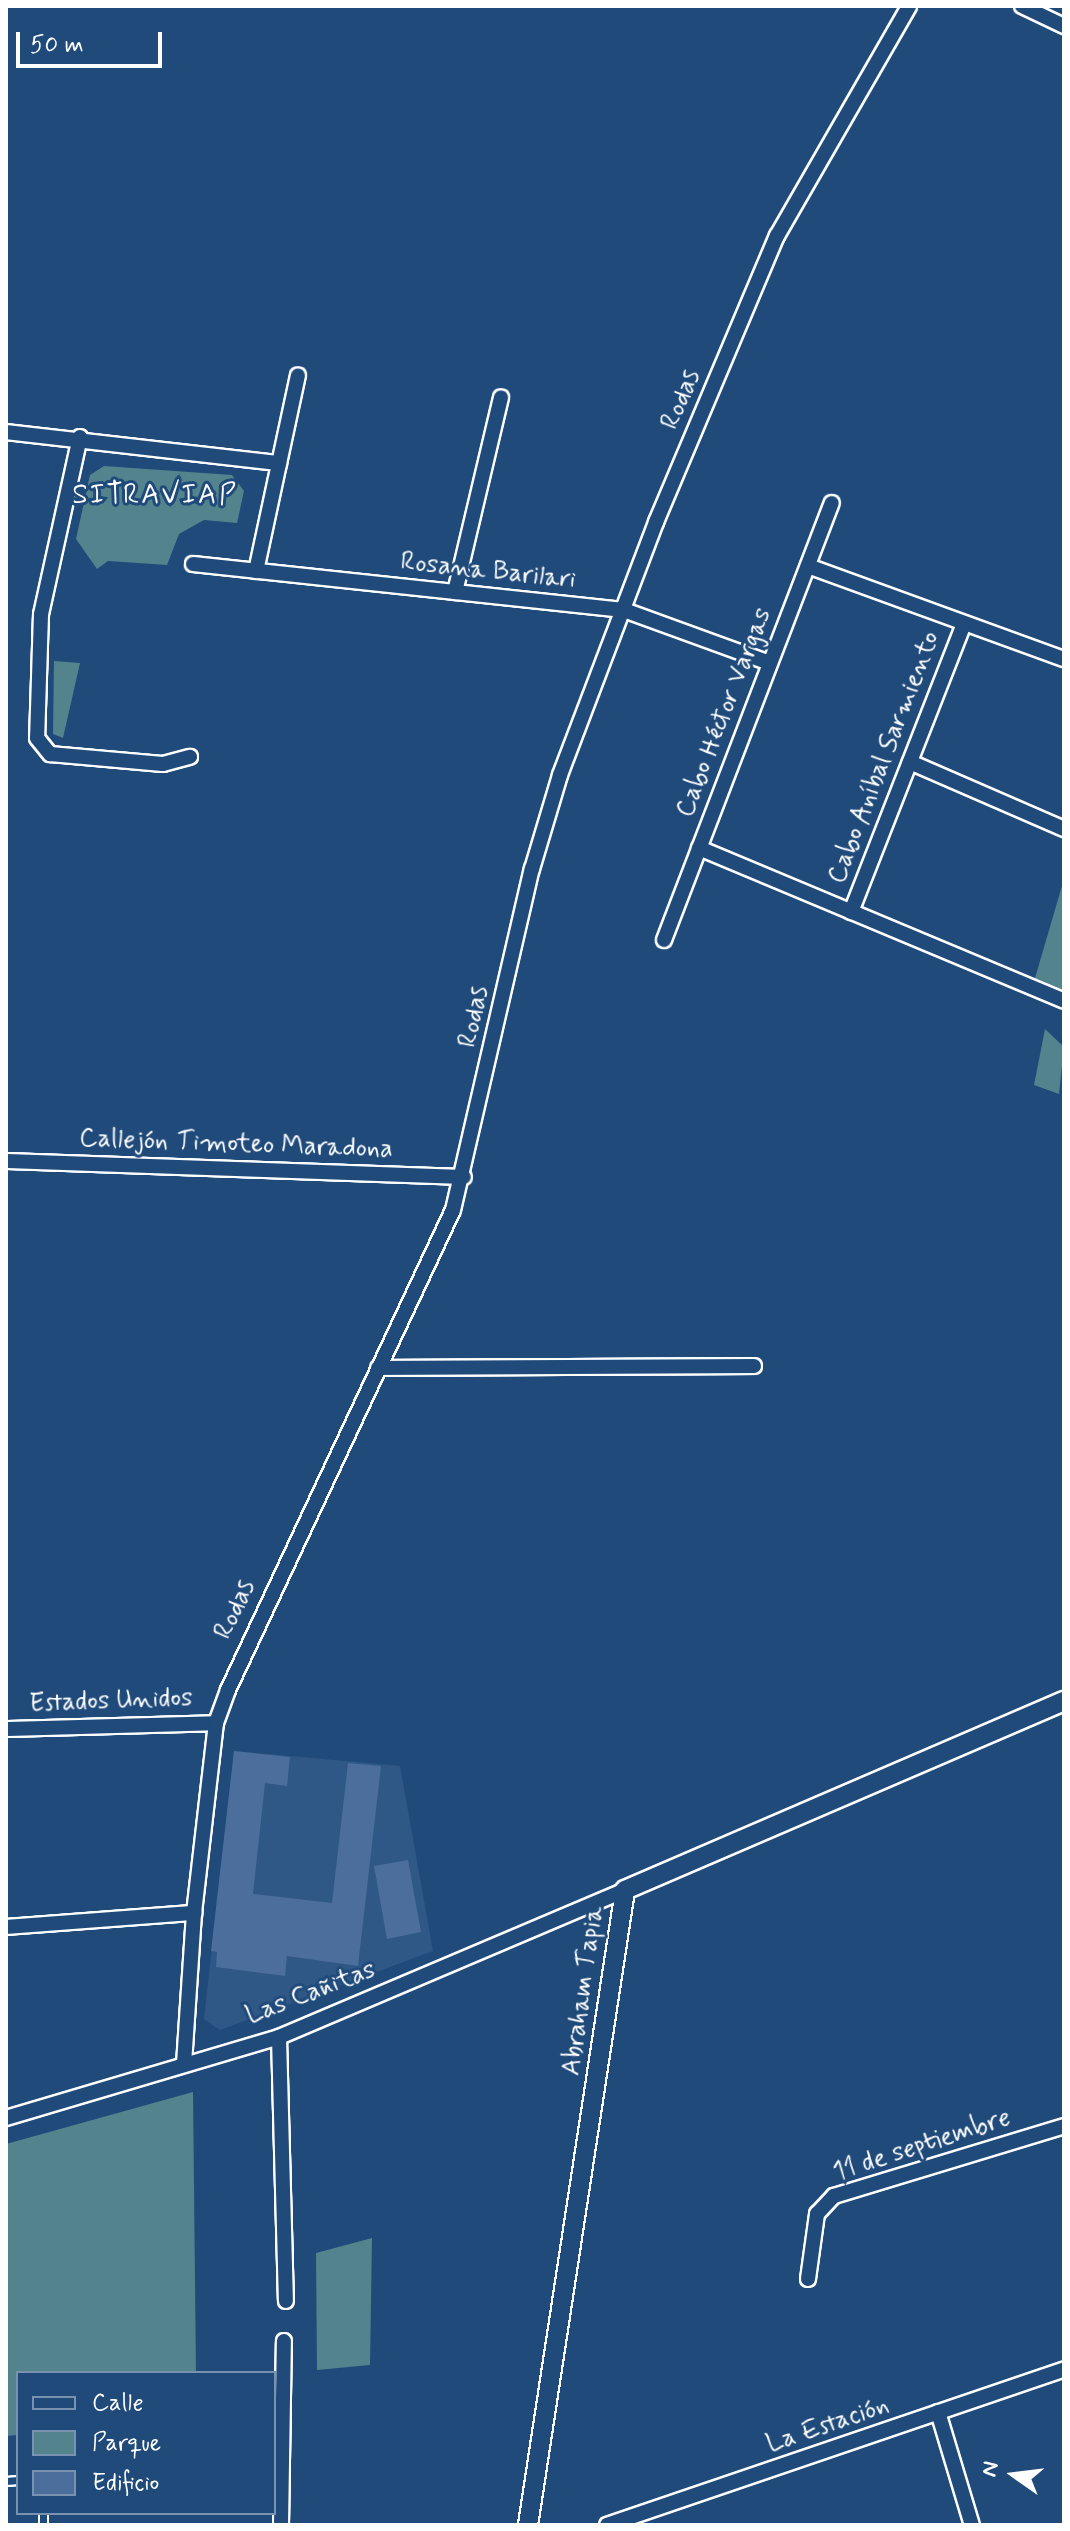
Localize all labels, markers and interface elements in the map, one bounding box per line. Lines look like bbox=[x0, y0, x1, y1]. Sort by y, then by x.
scale bar bbox=[20, 16, 166, 66]
text: 50 m bbox=[30, 30, 84, 61]
street label: Rodas bbox=[655, 365, 709, 435]
district label: SITRAVIAP bbox=[72, 479, 238, 513]
street label: Rosana Barilari bbox=[399, 547, 577, 597]
street label: Cabo Héctor Vargas bbox=[671, 605, 779, 821]
street label: Cabo Aníbal Sarmiento bbox=[824, 631, 946, 885]
street label: Rodas bbox=[453, 983, 497, 1051]
street label: Callejón Timoteo Maradona bbox=[86, 1124, 386, 1166]
street label: Rodas bbox=[209, 1575, 263, 1645]
street label: Estados Unidos bbox=[32, 1684, 190, 1720]
street label: Abraham Tapia bbox=[557, 1907, 611, 2075]
street label: Las Cañitas bbox=[241, 1955, 381, 2033]
street label: 11 de septiembre bbox=[828, 2102, 1016, 2190]
legend bbox=[16, 2371, 276, 2515]
text: Calle bbox=[92, 2388, 144, 2419]
street label: La Estación bbox=[764, 2391, 892, 2461]
text: Parque bbox=[92, 2428, 161, 2459]
north arrow bbox=[974, 2435, 1054, 2515]
text: N bbox=[975, 2459, 1006, 2480]
text: Edificio bbox=[92, 2468, 159, 2499]

